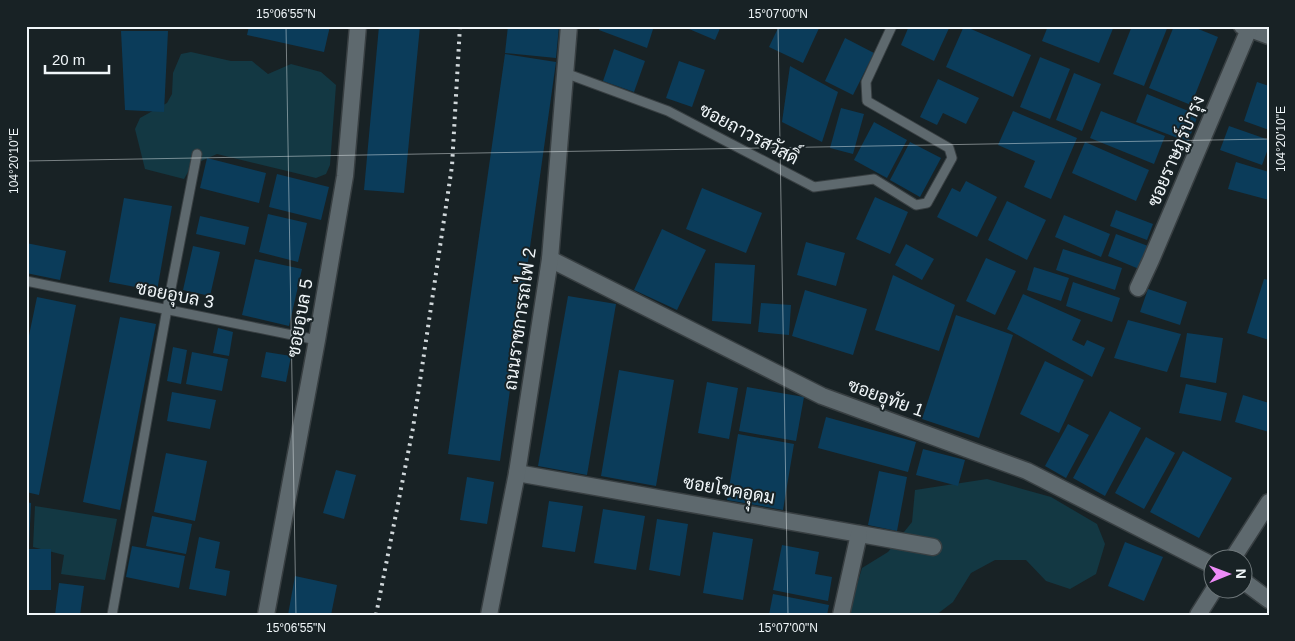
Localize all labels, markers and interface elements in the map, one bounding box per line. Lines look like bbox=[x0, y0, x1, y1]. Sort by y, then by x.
text: 15°06'55"N bbox=[256, 7, 316, 21]
text: 15°07'00"N bbox=[748, 7, 808, 21]
scale bar bbox=[45, 42, 109, 74]
text: 20 m bbox=[52, 51, 85, 68]
street label: ซอยราษฏร์บำรุง bbox=[1141, 91, 1210, 210]
street label: ซอยถาวรสวัสดิ์ bbox=[696, 94, 805, 169]
text: 104°20'10"E bbox=[1274, 106, 1288, 172]
text: 104°20'10"E bbox=[7, 128, 21, 194]
street label: ถนนราชการรถไฟ 2 bbox=[497, 246, 540, 392]
street label: ซอยอุบล 5 bbox=[283, 277, 319, 359]
street label: ซอยอุบล 3 bbox=[134, 278, 216, 314]
street label: ซอยอุทัย 1 bbox=[844, 374, 927, 423]
street label: ซอยโชคอุุดม bbox=[680, 469, 777, 516]
north arrow bbox=[1202, 548, 1252, 598]
text: N bbox=[1233, 569, 1249, 579]
text: 15°06'55"N bbox=[266, 621, 326, 635]
text: 15°07'00"N bbox=[758, 621, 818, 635]

